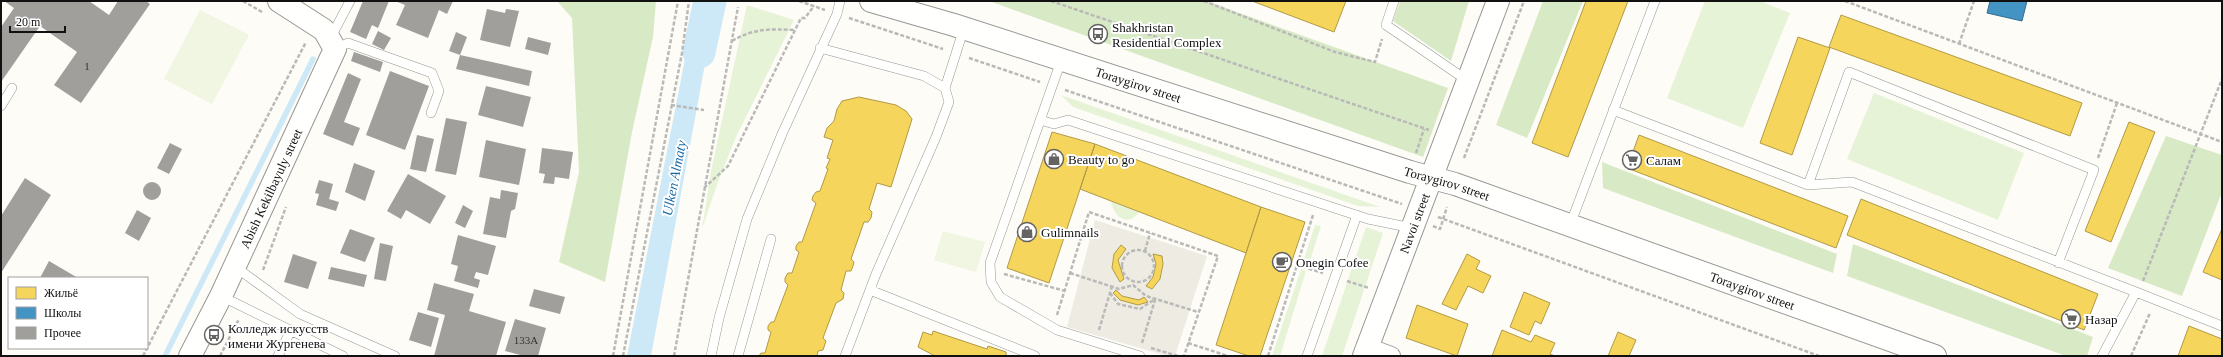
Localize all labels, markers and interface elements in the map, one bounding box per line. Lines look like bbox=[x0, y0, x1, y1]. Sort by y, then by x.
scale bar bbox=[10, 8, 65, 34]
text: 20 m bbox=[16, 15, 41, 29]
place label: Shakhristan Residential Complex bbox=[1112, 20, 1222, 50]
bus stop icon: Shakhristan Residential Complex bbox=[1087, 23, 1109, 45]
house number: 1 bbox=[84, 60, 90, 72]
street label: Toraygirov street bbox=[1093, 64, 1183, 106]
street label: Abish Kekilbayuly street bbox=[237, 126, 305, 251]
water label: Ulken Almaty bbox=[660, 138, 689, 217]
shop icon: Beauty to go bbox=[1043, 148, 1065, 170]
supermarket icon: Салам bbox=[1621, 149, 1643, 171]
place label: Beauty to go bbox=[1068, 152, 1134, 167]
place label: Салам bbox=[1646, 153, 1681, 168]
street label: Toraygirov street bbox=[1402, 163, 1492, 204]
street label: Navoi street bbox=[1396, 191, 1433, 256]
shop icon: Gulimnails bbox=[1016, 221, 1038, 243]
place label: Gulimnails bbox=[1041, 225, 1099, 240]
cafe icon: Onegin Cofee bbox=[1271, 251, 1293, 273]
place label: Onegin Cofee bbox=[1296, 255, 1369, 270]
street label: Toraygirov street bbox=[1708, 269, 1797, 313]
legend bbox=[8, 277, 148, 349]
text: Жильё bbox=[44, 286, 78, 300]
text: Школы bbox=[44, 306, 81, 320]
supermarket icon: Назар bbox=[2060, 308, 2082, 330]
place label: Назар bbox=[2085, 312, 2118, 327]
place label: Колледж искусств имени Жургенева bbox=[228, 321, 329, 351]
bus stop icon: Колледж искусств имени Жургенева bbox=[203, 324, 225, 346]
text: Прочее bbox=[44, 326, 81, 340]
house number: 133А bbox=[514, 334, 538, 346]

